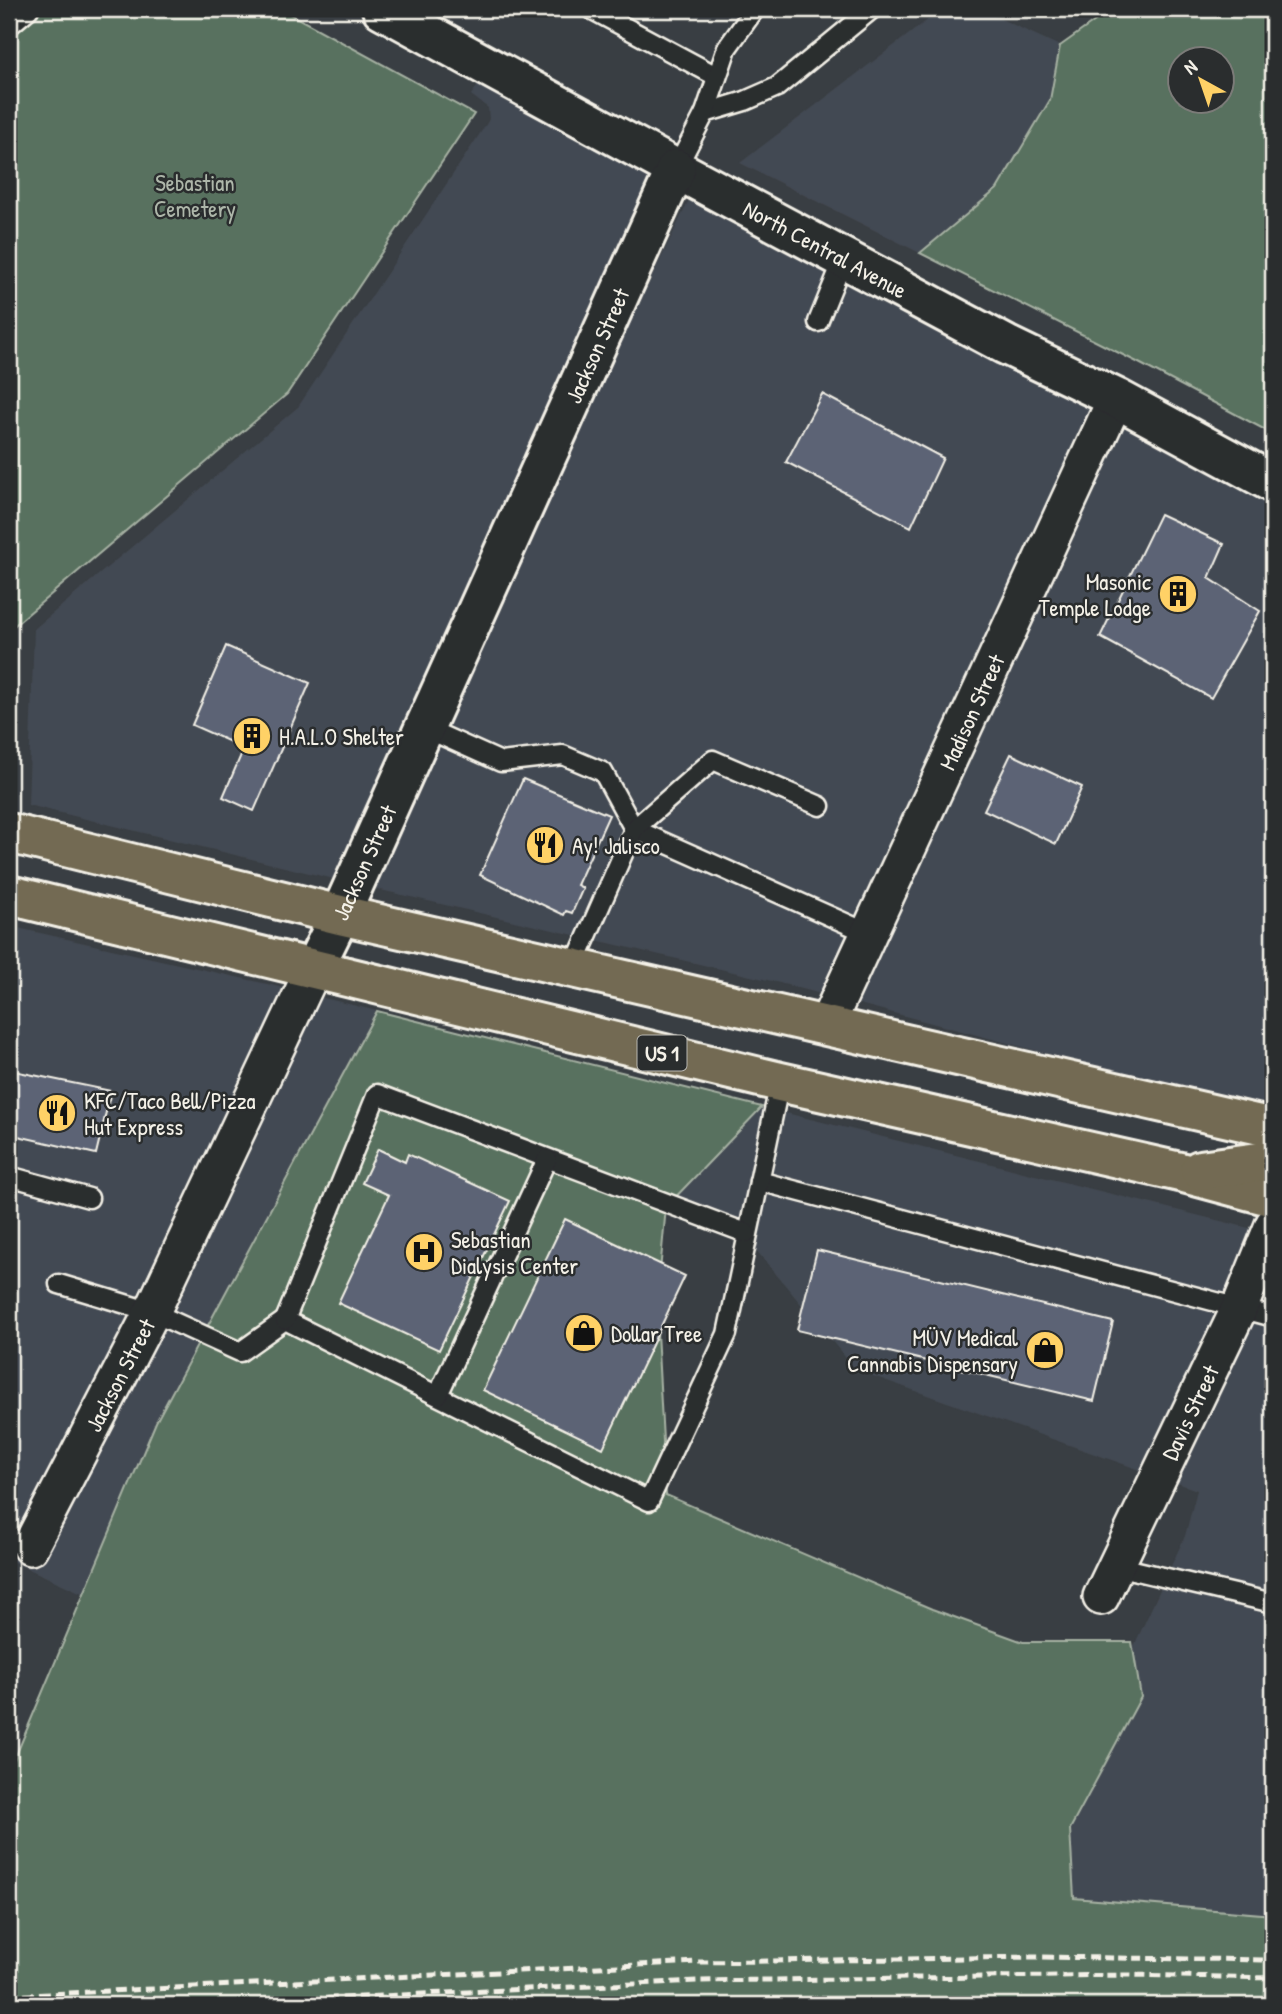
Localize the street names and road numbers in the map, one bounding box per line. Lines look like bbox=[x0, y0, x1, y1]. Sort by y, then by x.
street label: North Central Avenue bbox=[738, 192, 913, 305]
street label: Jackson Street bbox=[557, 282, 636, 408]
street label: Madison Street bbox=[931, 648, 1012, 775]
street label: Jackson Street bbox=[324, 799, 404, 925]
road number: US 1 bbox=[638, 1036, 686, 1070]
street label: Jackson Street bbox=[77, 1312, 162, 1437]
street label: Davis Street bbox=[1154, 1358, 1226, 1465]

